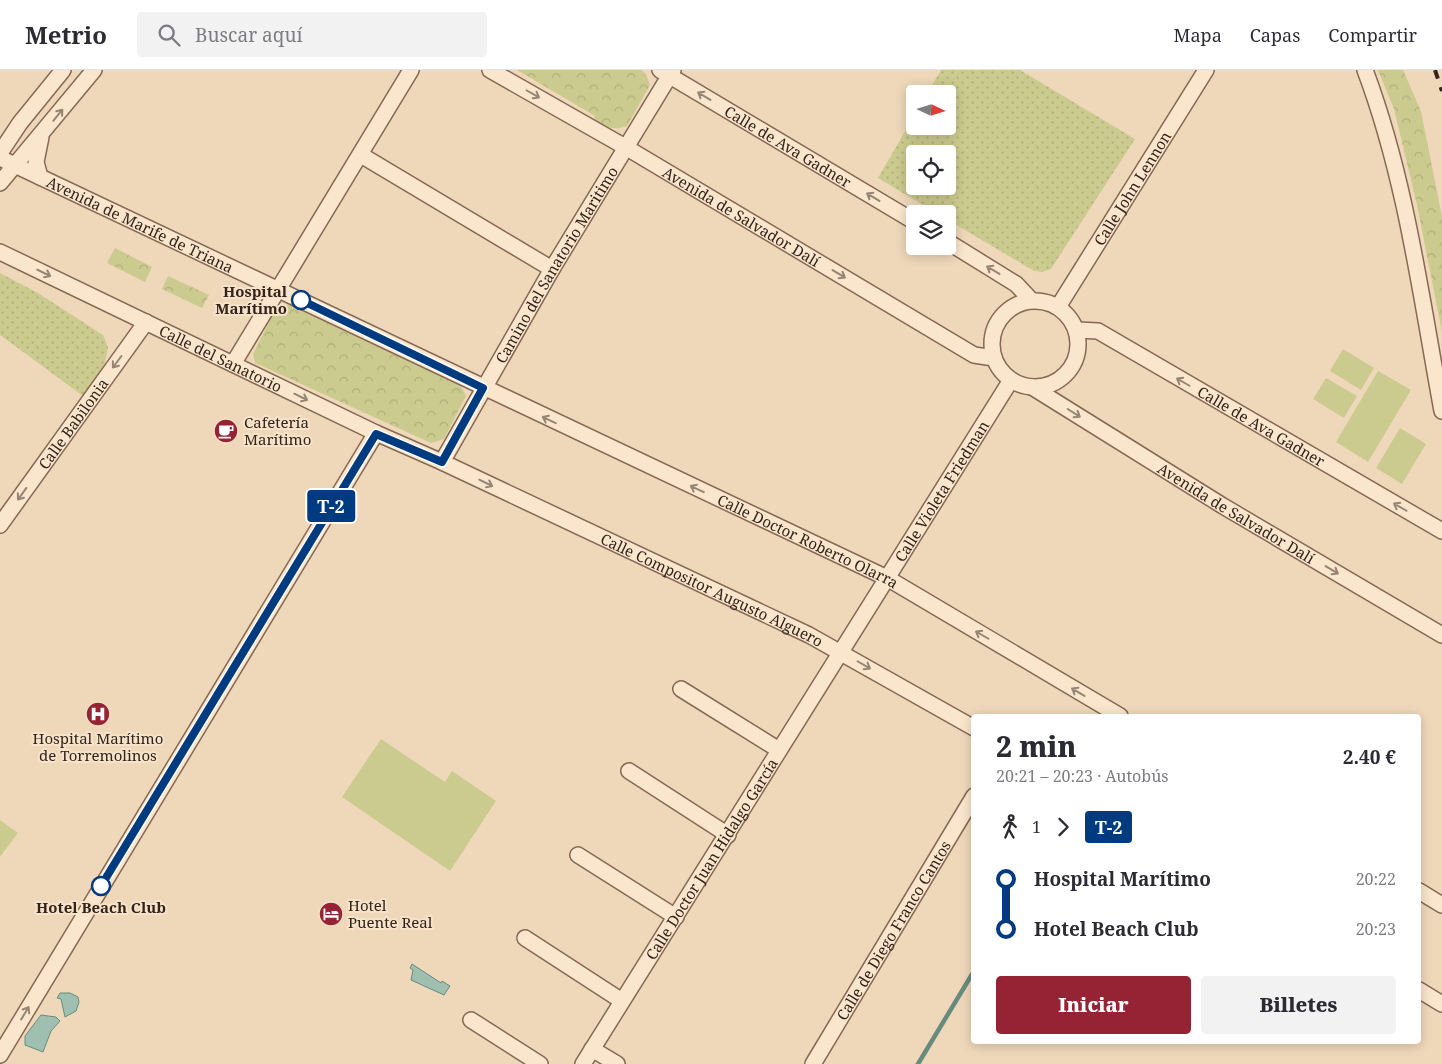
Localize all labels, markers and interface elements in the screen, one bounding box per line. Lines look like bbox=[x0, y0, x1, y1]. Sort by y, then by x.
search box bbox=[137, 12, 487, 57]
text: Metrio bbox=[25, 18, 107, 51]
icon: search bbox=[155, 21, 183, 49]
text: Buscar aquí bbox=[195, 22, 303, 48]
text: Mapa bbox=[1174, 23, 1222, 47]
text: Capas bbox=[1250, 23, 1300, 47]
text: Compartir bbox=[1328, 23, 1417, 47]
north arrow bbox=[906, 85, 956, 135]
map controls bbox=[906, 85, 956, 255]
one-way arrow bbox=[525, 90, 539, 100]
one-way arrow bbox=[697, 90, 711, 100]
street label: Calle de Ava Gadner bbox=[721, 101, 855, 192]
one-way arrow bbox=[52, 109, 63, 122]
street label: Calle John Lennon bbox=[1089, 127, 1176, 249]
button: locate bbox=[906, 145, 956, 195]
street label: Avenida de Salvador Dalí bbox=[659, 162, 824, 271]
street label: Camino del Sanatorio Maritimo bbox=[490, 163, 622, 367]
street label: Avenida de Marife de Triana bbox=[43, 172, 237, 277]
one-way arrow bbox=[867, 191, 881, 201]
button: layers bbox=[906, 205, 956, 255]
one-way arrow bbox=[987, 265, 1001, 275]
one-way arrow bbox=[36, 269, 51, 278]
one-way arrow bbox=[831, 270, 845, 280]
place label: Hospital Marítimo bbox=[215, 281, 288, 318]
marker: Hospital Marítimo bbox=[291, 290, 311, 310]
street label: Calle del Sanatorio bbox=[156, 320, 285, 396]
one-way arrow bbox=[112, 355, 123, 368]
street label: Calle Babilonia bbox=[33, 374, 112, 473]
one-way arrow bbox=[1177, 376, 1191, 386]
street label: Calle de Ava Gadner bbox=[1194, 381, 1329, 471]
one-way arrow bbox=[293, 393, 308, 402]
one-way arrow bbox=[1066, 408, 1080, 418]
place label: Cafetería Marítimo bbox=[244, 412, 311, 449]
one-way arrow bbox=[542, 414, 557, 424]
street label: Calle Violeta Friedman bbox=[890, 416, 994, 565]
cafe icon: Cafetería Marítimo bbox=[213, 418, 239, 444]
street label: Avenida de Salvador Dalí bbox=[1154, 458, 1319, 568]
one-way arrow bbox=[478, 479, 493, 489]
one-way arrow bbox=[689, 483, 704, 493]
one-way arrow bbox=[17, 486, 28, 500]
street label: Calle Doctor Roberto Olarra bbox=[714, 489, 902, 593]
line badge: T-2 bbox=[302, 490, 360, 522]
text: T-2 bbox=[317, 494, 345, 518]
one-way arrow bbox=[1392, 502, 1407, 512]
street label: Calle Compositor Augusto Alguero bbox=[597, 528, 827, 651]
one-way arrow bbox=[1325, 566, 1339, 576]
one-way arrow bbox=[976, 630, 990, 640]
one-way arrow bbox=[856, 661, 871, 670]
one-way arrow bbox=[1072, 686, 1086, 696]
hospital icon: Hospital Marítimo de Torremolinos bbox=[85, 701, 111, 727]
text: 2 min bbox=[996, 727, 1076, 765]
place label: Hospital Marítimo de Torremolinos bbox=[33, 728, 163, 765]
text: 2.40 € bbox=[1343, 744, 1396, 770]
street label: Calle Doctor Juan Hidalgo García bbox=[641, 754, 782, 963]
text: 20:21 – 20:23 · Autobús bbox=[996, 765, 1169, 787]
icon: walk bbox=[996, 813, 1024, 841]
icon: forward bbox=[1049, 813, 1077, 841]
text: T-2 bbox=[1095, 815, 1122, 839]
text: 1 bbox=[1032, 816, 1041, 838]
street label: Calle de Diego Franco Cantos bbox=[832, 837, 955, 1024]
text: Hospital Marítimo bbox=[1034, 866, 1211, 892]
text: 20:22 bbox=[1356, 868, 1396, 890]
marker: Hotel Beach Club bbox=[91, 876, 111, 896]
place label: Hotel Puente Real bbox=[348, 895, 433, 932]
place label: Hotel Beach Club bbox=[36, 897, 166, 917]
hotel icon: Hotel Puente Real bbox=[318, 901, 344, 927]
text: Hotel Beach Club bbox=[1034, 916, 1198, 942]
text: 20:23 bbox=[1356, 918, 1396, 940]
button: Iniciar bbox=[996, 976, 1191, 1034]
button: Billetes bbox=[1201, 976, 1396, 1034]
one-way arrow bbox=[21, 1006, 31, 1020]

